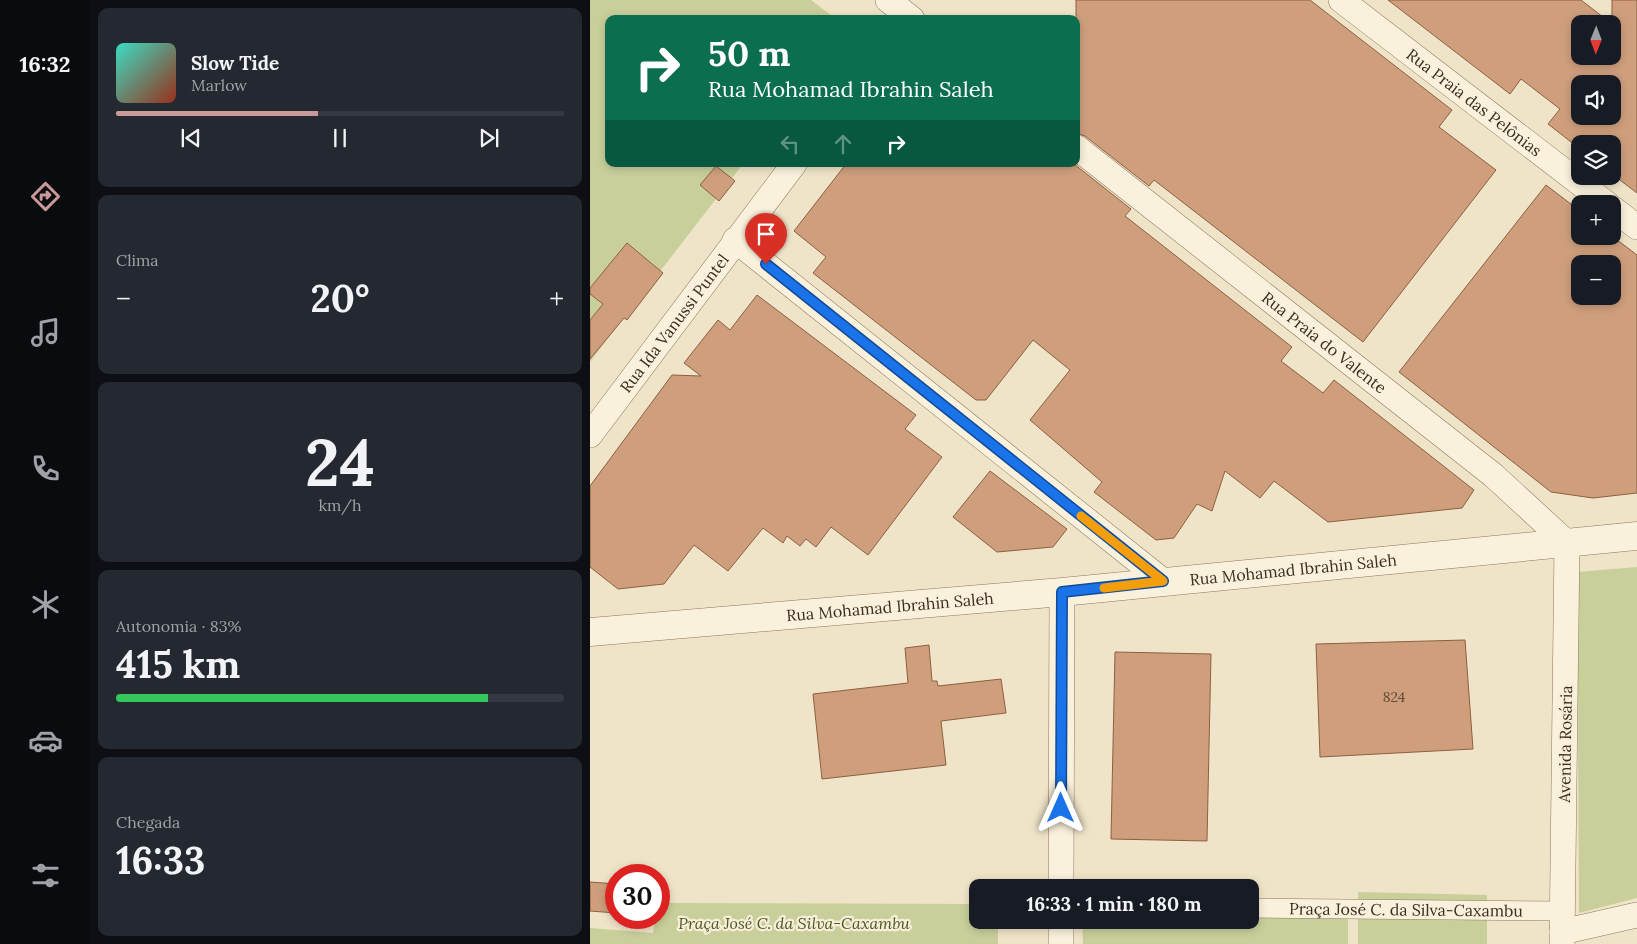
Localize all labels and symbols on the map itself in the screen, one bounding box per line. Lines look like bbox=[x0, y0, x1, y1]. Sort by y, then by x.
north arrow bbox=[1571, 15, 1621, 65]
street label: Rua Praia das Pelônias bbox=[1403, 44, 1546, 160]
pin bbox=[745, 213, 787, 264]
street label: Rua Ida Vanussi Puntel bbox=[616, 250, 733, 396]
street label: Rua Praia do Valente bbox=[1258, 287, 1391, 398]
street label: Rua Mohamad Ibrahin Saleh bbox=[1189, 549, 1398, 590]
street label: Rua Mohamad Ibrahin Saleh bbox=[785, 588, 995, 625]
street label: Avenida Rosária bbox=[1554, 685, 1576, 804]
house number: 824 bbox=[1383, 688, 1406, 706]
position arrow bbox=[1034, 781, 1086, 833]
speed limit sign: 30 bbox=[605, 864, 670, 929]
street label: Praça José C. da Silva-Caxambu bbox=[1289, 898, 1523, 921]
park label: Praça José C. da Silva-Caxambu bbox=[678, 913, 910, 933]

